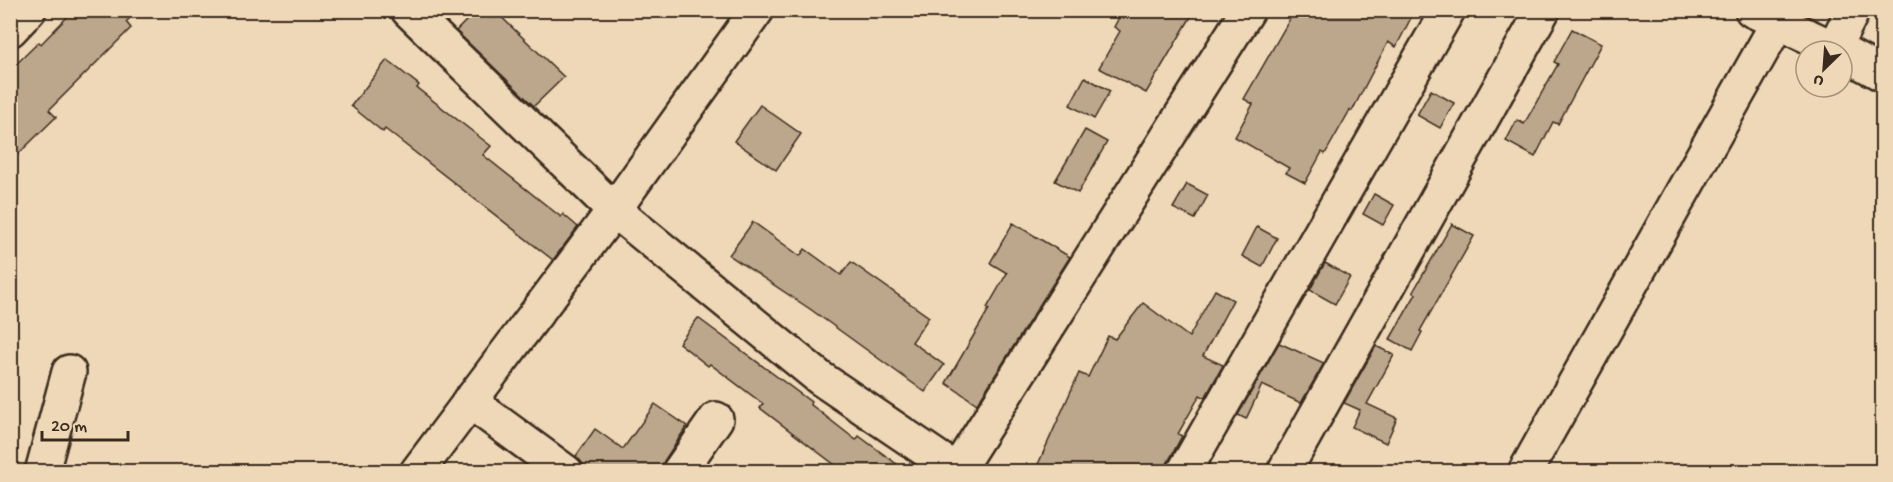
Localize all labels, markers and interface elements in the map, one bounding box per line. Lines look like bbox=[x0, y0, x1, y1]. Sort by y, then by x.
north arrow bbox=[1794, 39, 1854, 99]
text: U bbox=[1810, 69, 1827, 90]
scale bar bbox=[42, 404, 128, 442]
text: 20 m bbox=[51, 417, 87, 438]

